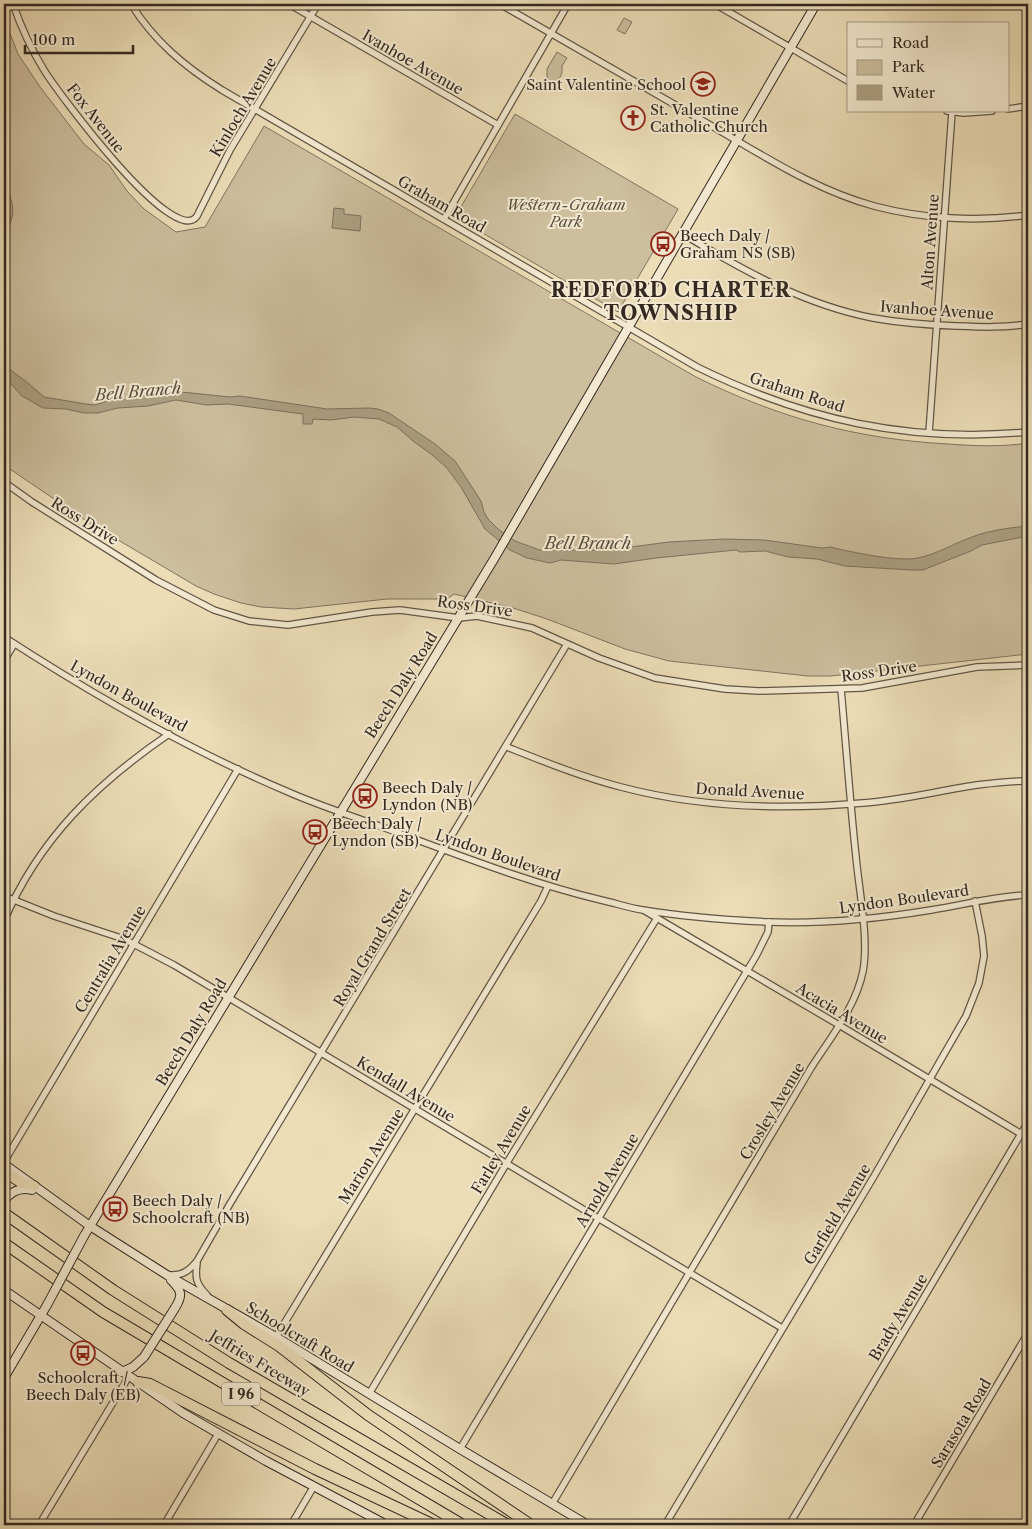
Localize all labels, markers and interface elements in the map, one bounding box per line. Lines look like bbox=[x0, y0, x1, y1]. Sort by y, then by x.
scale bar bbox=[25, 22, 132, 54]
legend bbox=[847, 22, 1010, 112]
street label: Ivanhoe Avenue bbox=[359, 25, 467, 99]
text: 100 m bbox=[32, 30, 75, 49]
text: Road bbox=[892, 33, 929, 52]
street label: Kinloch Avenue bbox=[206, 54, 280, 160]
text: Park bbox=[892, 57, 926, 76]
school or university icon: Saint Valentine School bbox=[690, 71, 716, 97]
place label: Saint Valentine School bbox=[526, 75, 687, 94]
street label: Fox Avenue bbox=[63, 79, 129, 157]
text: Water bbox=[891, 83, 936, 102]
place label: St. Valentine Catholic Church bbox=[650, 100, 768, 136]
church icon: St. Valentine Catholic Church bbox=[620, 105, 646, 131]
street label: Graham Road bbox=[395, 171, 489, 237]
street label: Alton Avenue bbox=[917, 193, 943, 292]
park label: Western-Graham Park bbox=[506, 195, 626, 231]
place label: Beech Daly / Graham NS (SB) bbox=[680, 226, 795, 262]
bus stop icon: Beech Daly / Graham NS (SB) bbox=[650, 231, 676, 257]
district label: REDFORD CHARTER TOWNSHIP bbox=[551, 278, 792, 325]
street label: Ivanhoe Avenue bbox=[879, 297, 995, 323]
street label: Graham Road bbox=[747, 368, 847, 416]
water label: Bell Branch bbox=[92, 377, 182, 405]
street label: Ross Drive bbox=[48, 493, 122, 549]
water label: Bell Branch bbox=[543, 533, 631, 553]
street label: Ross Drive bbox=[436, 591, 514, 621]
street label: Beech Daly Road bbox=[361, 628, 441, 742]
street label: Lyndon Boulevard bbox=[67, 656, 191, 736]
street label: Ross Drive bbox=[840, 656, 918, 686]
place label: Beech Daly / Lyndon (NB) bbox=[382, 778, 472, 814]
street label: Donald Avenue bbox=[695, 779, 805, 803]
bus stop icon: Beech Daly / Lyndon (NB) bbox=[352, 783, 378, 809]
place label: Beech Daly / Lyndon (SB) bbox=[332, 814, 422, 850]
bus stop icon: Beech Daly / Lyndon (SB) bbox=[302, 819, 328, 845]
street label: Lyndon Boulevard bbox=[433, 825, 563, 885]
street label: Lyndon Boulevard bbox=[838, 880, 970, 918]
street label: Royal Grand Street bbox=[329, 884, 415, 1010]
street label: Centralia Avenue bbox=[70, 902, 150, 1016]
street label: Beech Daly Road bbox=[151, 975, 231, 1089]
street label: Acacia Avenue bbox=[792, 978, 891, 1048]
street label: Kendall Avenue bbox=[353, 1052, 459, 1126]
street label: Crosley Avenue bbox=[735, 1059, 809, 1163]
street label: Farley Avenue bbox=[467, 1101, 535, 1197]
street label: Marion Avenue bbox=[334, 1105, 408, 1207]
street label: Arnold Avenue bbox=[571, 1130, 643, 1231]
street label: Garfield Avenue bbox=[799, 1160, 875, 1268]
place label: Beech Daly / Schoolcraft (NB) bbox=[132, 1191, 249, 1227]
bus stop icon: Beech Daly / Schoolcraft (NB) bbox=[102, 1196, 128, 1222]
street label: Brady Avenue bbox=[865, 1270, 931, 1364]
street label: Schoolcraft Road bbox=[243, 1297, 357, 1377]
street label: Jeffries Freeway bbox=[205, 1324, 314, 1401]
bus stop icon: Schoolcraft / Beech Daly (EB) bbox=[70, 1340, 96, 1366]
place label: Schoolcraft / Beech Daly (EB) bbox=[26, 1368, 140, 1404]
street label: Sarasota Road bbox=[927, 1375, 995, 1471]
road number: I 96 bbox=[222, 1382, 260, 1406]

